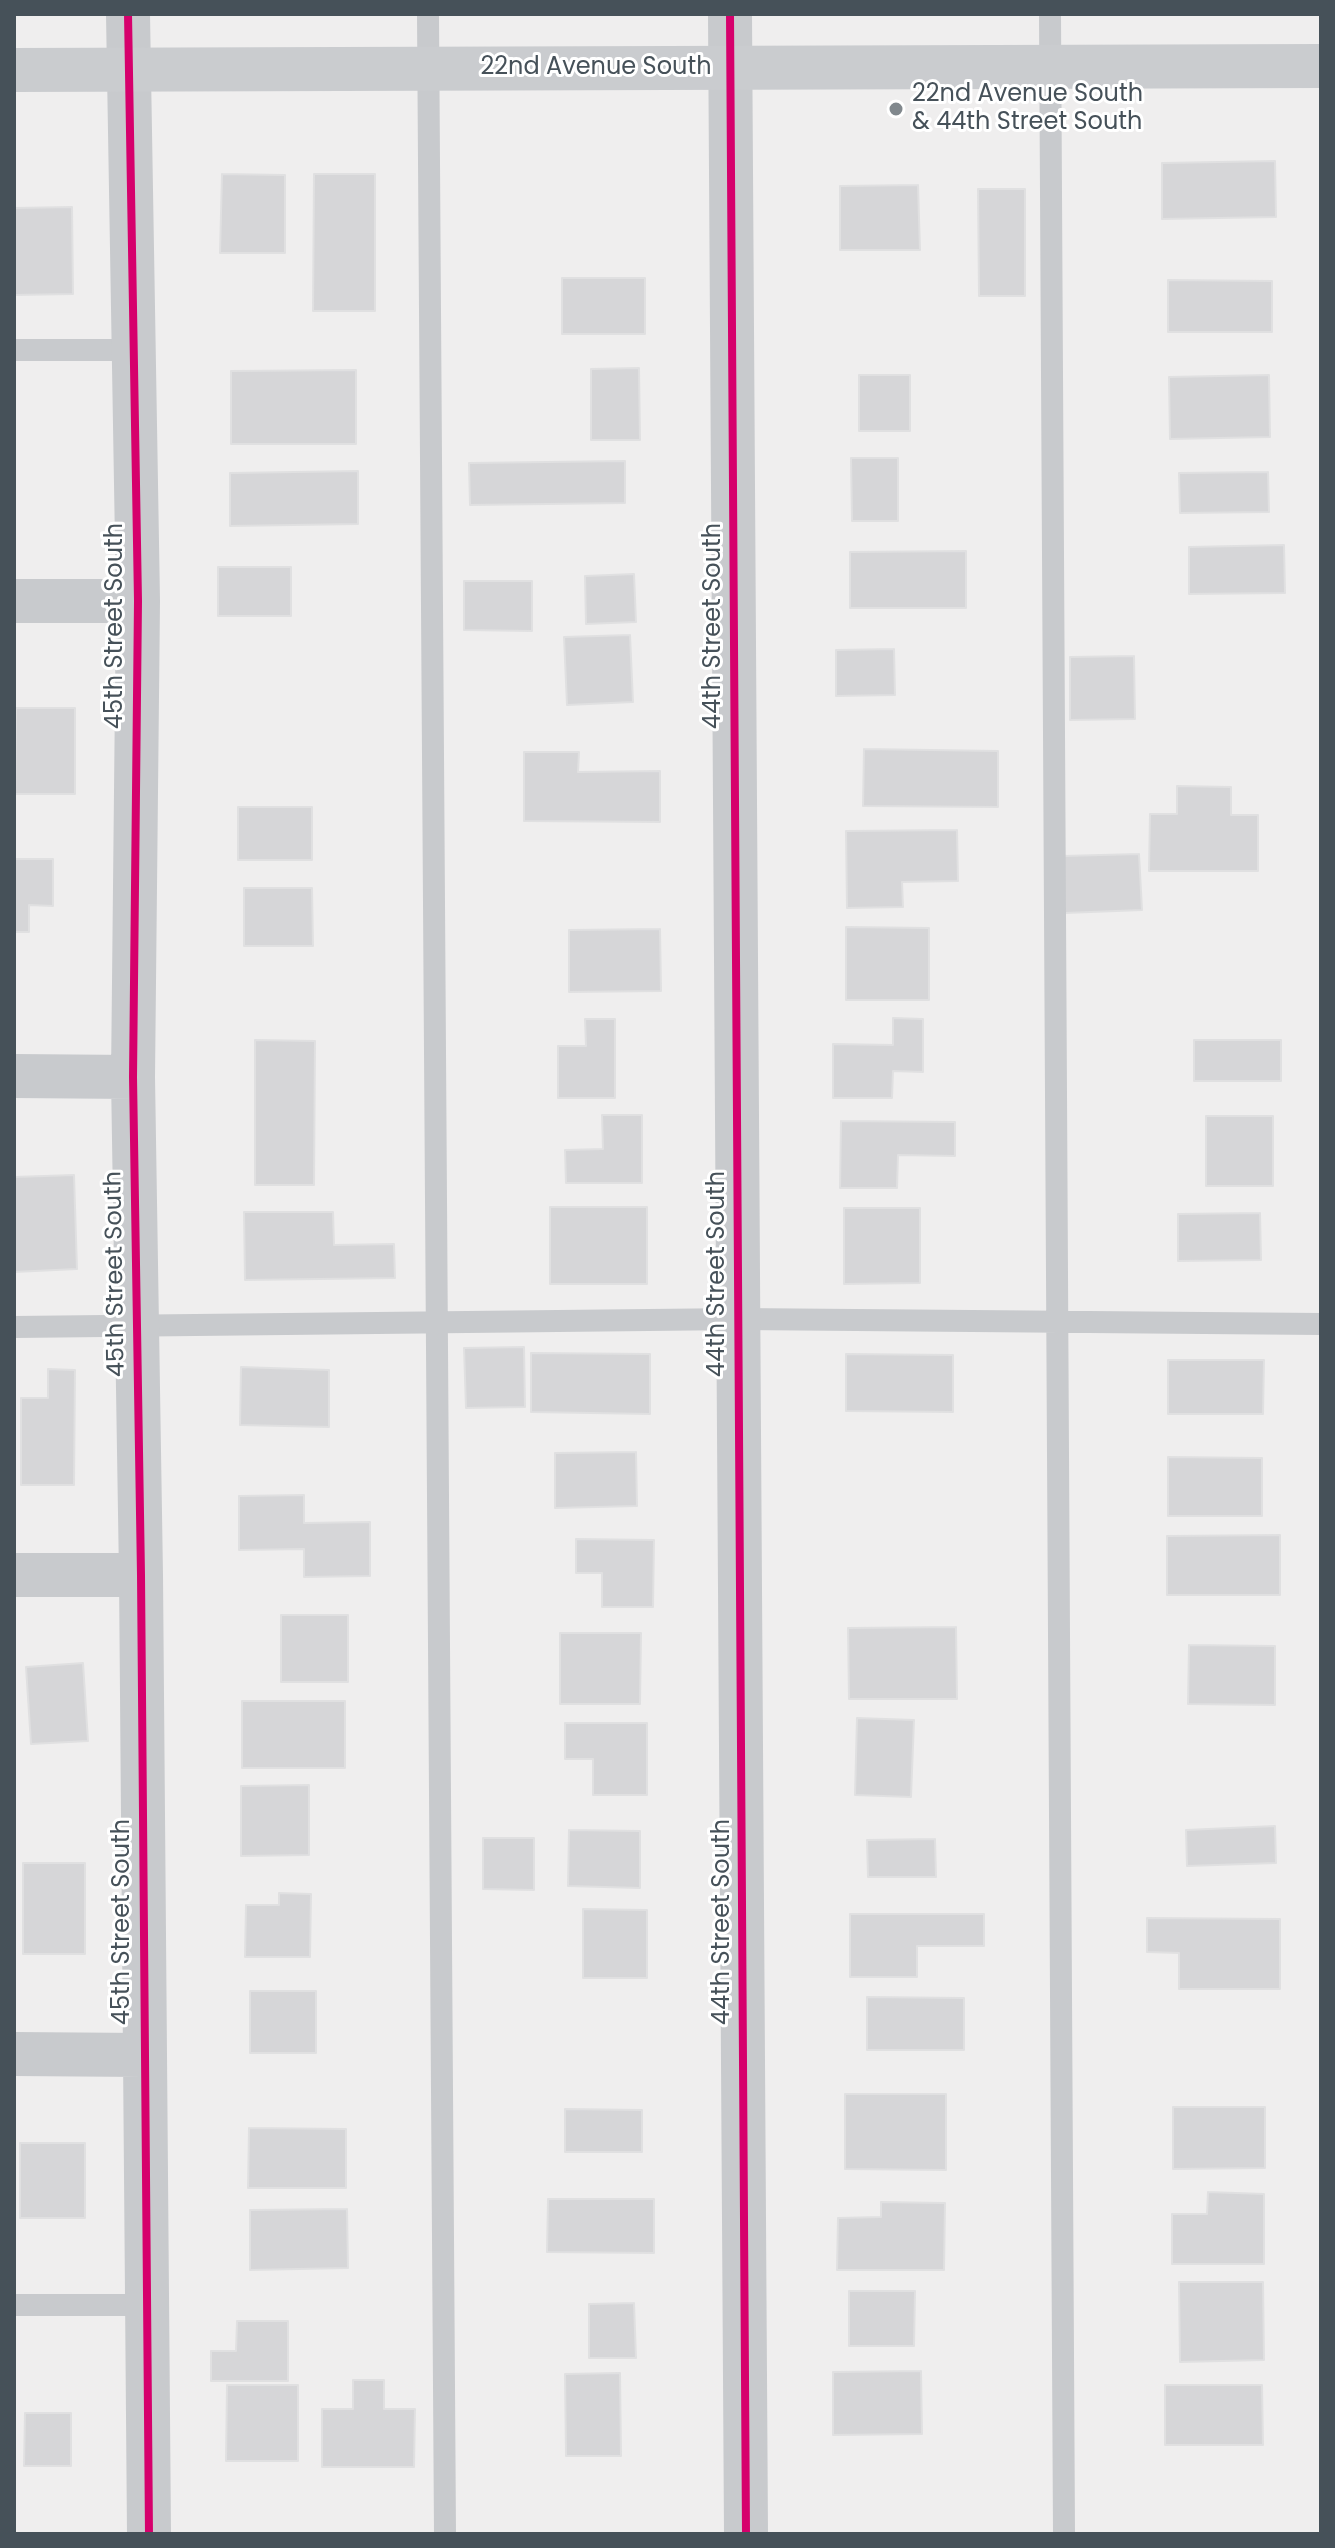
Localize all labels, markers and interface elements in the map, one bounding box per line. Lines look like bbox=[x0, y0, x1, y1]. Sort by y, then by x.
street label: 22nd Avenue South bbox=[480, 54, 712, 82]
place label: 22nd Avenue South & 44th Street South bbox=[912, 81, 1143, 137]
marker: 22nd Avenue South & 44th Street South bbox=[887, 100, 905, 118]
street label: 45th Street South bbox=[102, 523, 130, 729]
street label: 44th Street South bbox=[700, 523, 728, 729]
street label: 45th Street South bbox=[100, 1171, 132, 1377]
street label: 44th Street South bbox=[704, 1171, 732, 1377]
street label: 45th Street South bbox=[109, 1819, 137, 2025]
street label: 44th Street South bbox=[709, 1819, 737, 2025]

